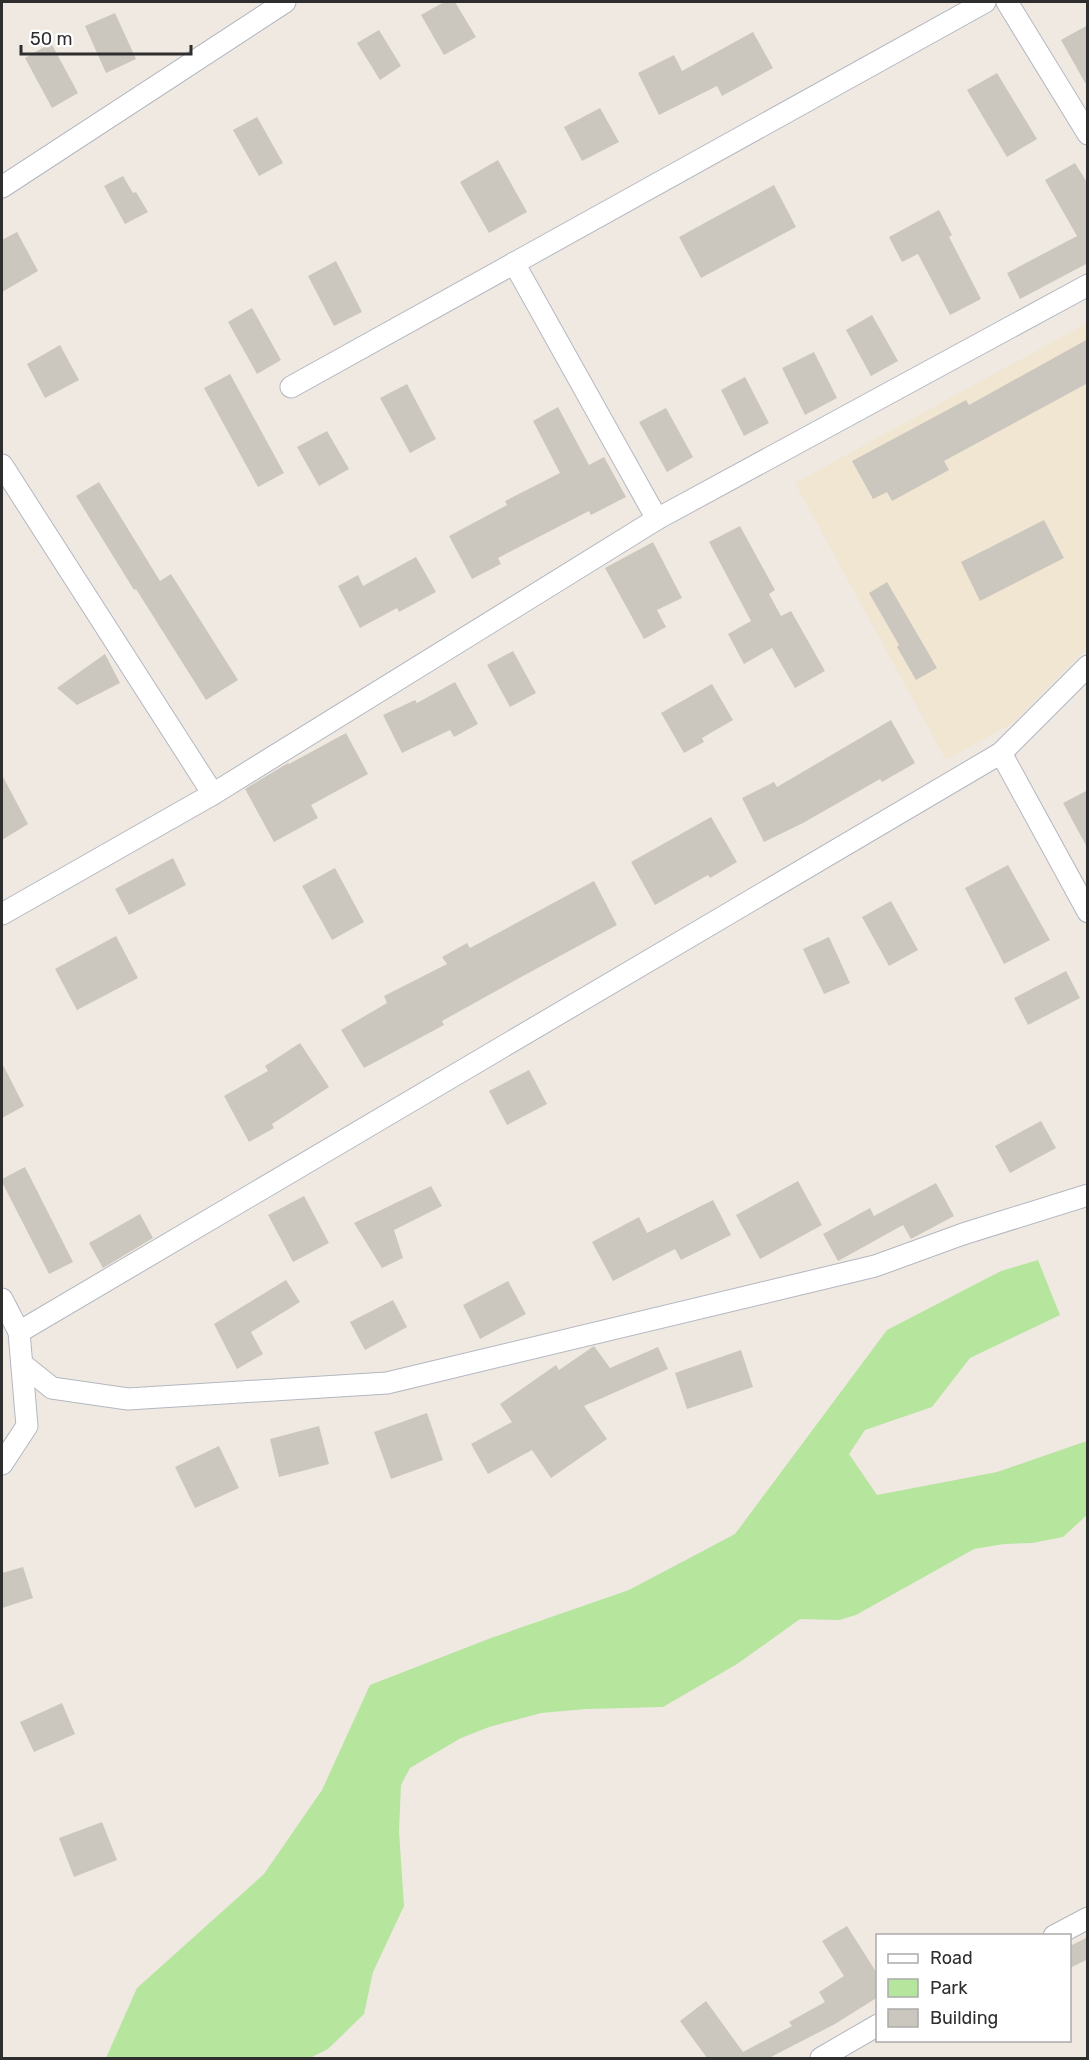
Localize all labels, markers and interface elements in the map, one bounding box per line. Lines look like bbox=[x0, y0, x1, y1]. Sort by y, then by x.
scale bar bbox=[21, 18, 190, 56]
text: 50 m bbox=[30, 28, 73, 50]
legend bbox=[876, 1934, 1071, 2042]
text: Road bbox=[930, 1947, 973, 1969]
text: Park bbox=[930, 1977, 968, 1999]
text: Building bbox=[930, 2007, 998, 2029]

